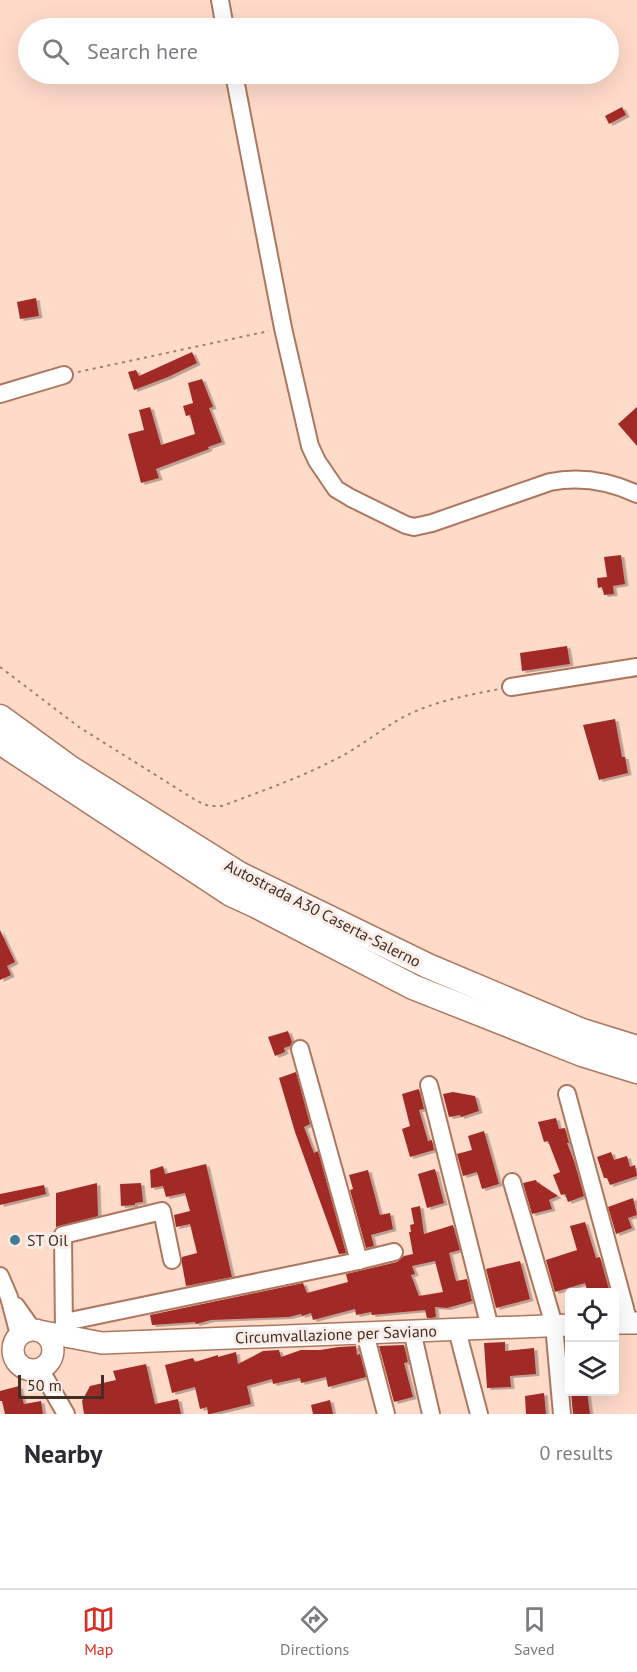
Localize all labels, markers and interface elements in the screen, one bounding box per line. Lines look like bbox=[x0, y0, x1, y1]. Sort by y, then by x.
search box bbox=[18, 18, 619, 84]
icon: search bbox=[39, 35, 72, 68]
text: Search here bbox=[87, 37, 198, 65]
street label: Autostrada A30 Caserta-Salerno bbox=[222, 855, 424, 971]
place label: ST Oil bbox=[27, 1230, 68, 1250]
marker: ST Oil bbox=[8, 1233, 22, 1247]
map controls bbox=[565, 1288, 619, 1396]
button: locate bbox=[565, 1288, 619, 1342]
street label: Circumvallazione per Saviano bbox=[235, 1320, 437, 1348]
button: layers bbox=[565, 1342, 619, 1396]
scale bar bbox=[18, 1372, 104, 1400]
text: 50 m bbox=[27, 1375, 62, 1395]
text: Nearby bbox=[24, 1437, 102, 1470]
text: 0 results bbox=[540, 1440, 613, 1466]
tab: Map bbox=[82, 1603, 115, 1659]
tab: Directions bbox=[280, 1603, 349, 1659]
tab: Saved bbox=[514, 1603, 555, 1659]

